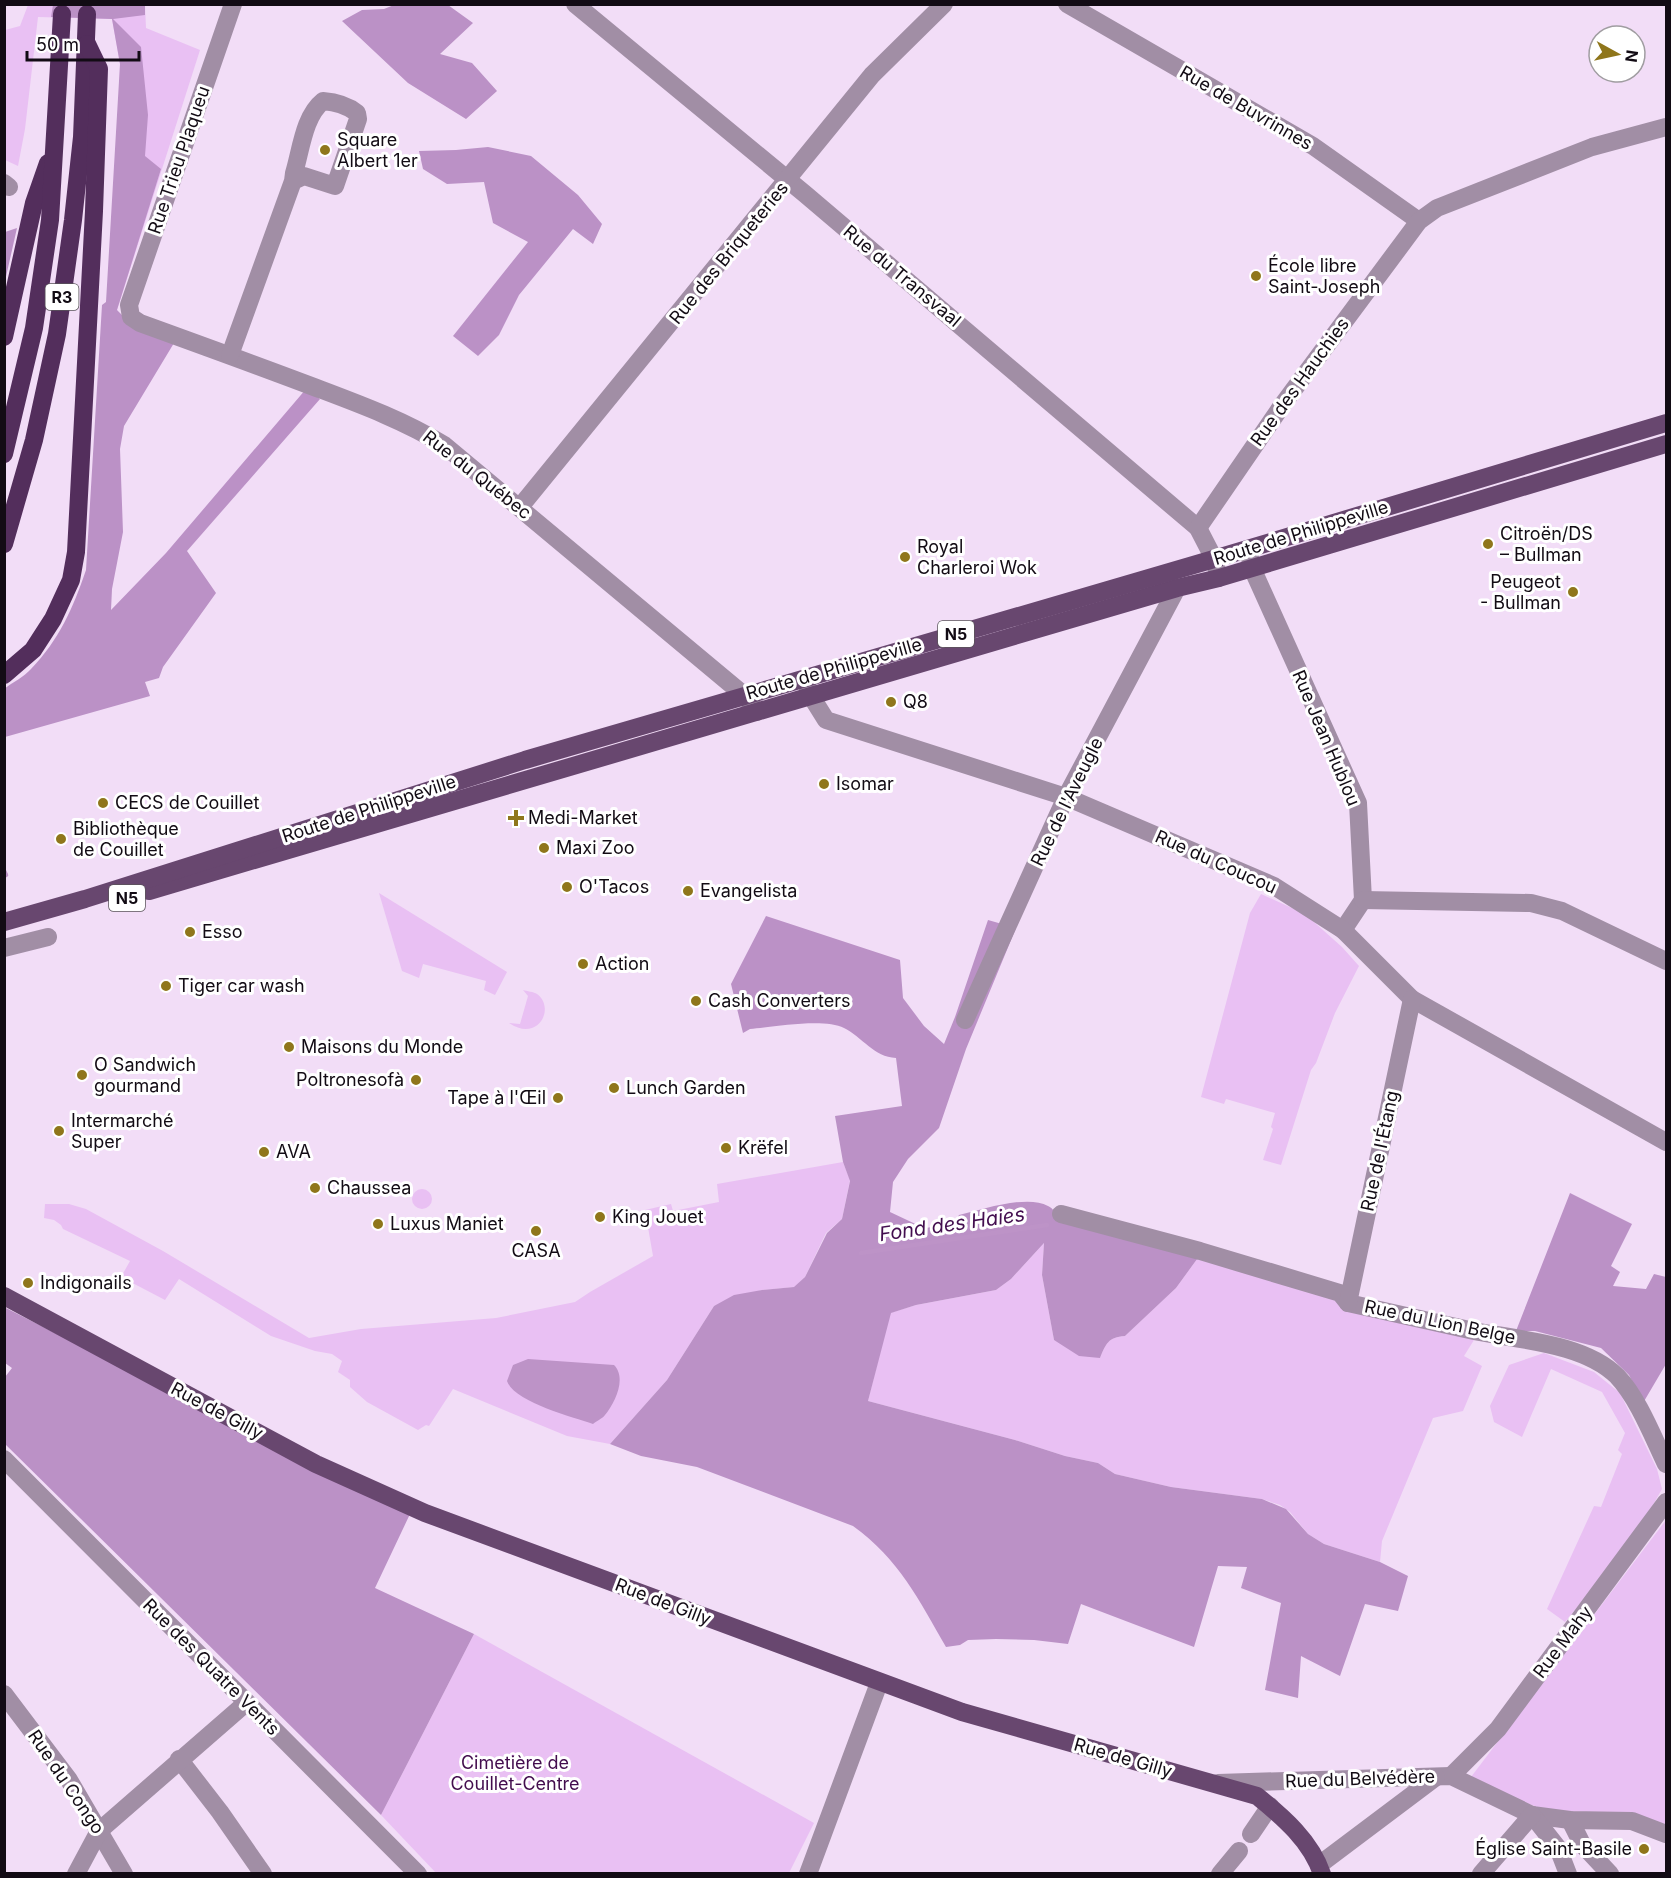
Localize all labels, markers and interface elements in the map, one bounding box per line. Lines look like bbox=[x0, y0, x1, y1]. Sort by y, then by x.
scale bar bbox=[27, 24, 140, 62]
north arrow bbox=[1587, 24, 1647, 84]
text: 50 m bbox=[36, 34, 79, 55]
text: N bbox=[1621, 49, 1643, 64]
street label: Rue de Buvrinnes bbox=[1176, 61, 1316, 154]
street label: Rue Trieu Plaqueu bbox=[143, 83, 214, 236]
place label: Square Albert 1er bbox=[337, 129, 418, 171]
marker: Square Albert 1er bbox=[318, 143, 332, 157]
street label: Rue des Briqueteries bbox=[665, 177, 792, 328]
street label: Rue du Transvaal bbox=[839, 220, 965, 331]
place label: École libre Saint-Joseph bbox=[1268, 254, 1380, 297]
marker: École libre Saint-Joseph bbox=[1249, 269, 1263, 283]
road number: R3 bbox=[46, 284, 78, 310]
street label: Rue des Hauchies bbox=[1246, 314, 1353, 450]
street label: Rue du Québec bbox=[419, 426, 535, 523]
street label: Route de Philippeville bbox=[1211, 496, 1391, 569]
place label: Citroën/DS – Bullman bbox=[1500, 523, 1593, 565]
place label: Royal Charleroi Wok bbox=[917, 536, 1037, 578]
marker: Citroën/DS – Bullman bbox=[1481, 537, 1495, 551]
marker: Royal Charleroi Wok bbox=[898, 550, 912, 564]
place label: Peugeot - Bullman bbox=[1480, 571, 1561, 613]
marker: Peugeot - Bullman bbox=[1566, 585, 1580, 599]
road number: N5 bbox=[938, 621, 974, 647]
street label: Route de Philippeville bbox=[744, 633, 924, 704]
street label: Rue Jean Hublou bbox=[1288, 667, 1365, 809]
place label: Q8 bbox=[903, 691, 928, 712]
marker: Q8 bbox=[884, 695, 898, 709]
street label: Rue de l'Aveugle bbox=[1026, 734, 1107, 870]
street label: Route de Philippeville bbox=[279, 770, 458, 847]
place label: Isomar bbox=[836, 773, 894, 794]
marker: Isomar bbox=[817, 777, 831, 791]
place label: CECS de Couillet bbox=[115, 792, 259, 813]
marker: CECS de Couillet bbox=[96, 796, 110, 810]
place label: Medi-Market bbox=[528, 807, 638, 828]
marker: Medi-Market bbox=[509, 811, 523, 825]
place label: Bibliothèque de Couillet bbox=[73, 818, 179, 860]
street label: Rue du Coucou bbox=[1152, 825, 1280, 898]
marker: Bibliothèque de Couillet bbox=[54, 832, 68, 846]
place label: Maxi Zoo bbox=[556, 837, 635, 858]
marker: Maxi Zoo bbox=[537, 841, 551, 855]
place label: O'Tacos bbox=[579, 876, 649, 897]
marker: O'Tacos bbox=[560, 880, 574, 894]
place label: Evangelista bbox=[700, 880, 797, 901]
marker: Evangelista bbox=[681, 884, 695, 898]
road number: N5 bbox=[109, 885, 145, 911]
place label: Esso bbox=[202, 921, 243, 942]
marker: Esso bbox=[183, 925, 197, 939]
place label: Action bbox=[595, 953, 649, 974]
marker: Action bbox=[576, 957, 590, 971]
place label: Tiger car wash bbox=[178, 975, 305, 996]
marker: Tiger car wash bbox=[159, 979, 173, 993]
place label: Cash Converters bbox=[708, 990, 851, 1011]
marker: Cash Converters bbox=[689, 994, 703, 1008]
place label: Maisons du Monde bbox=[301, 1036, 463, 1057]
marker: Maisons du Monde bbox=[282, 1040, 296, 1054]
place label: O Sandwich gourmand bbox=[94, 1054, 196, 1096]
marker: O Sandwich gourmand bbox=[75, 1068, 89, 1082]
place label: Poltronesofà bbox=[296, 1069, 404, 1090]
marker: Poltronesofà bbox=[409, 1073, 423, 1087]
place label: Lunch Garden bbox=[626, 1077, 746, 1098]
marker: Lunch Garden bbox=[607, 1081, 621, 1095]
place label: Tape à l'Œil bbox=[447, 1087, 546, 1108]
street label: Rue de l'Étang bbox=[1356, 1088, 1403, 1213]
marker: Tape à l'Œil bbox=[551, 1091, 565, 1105]
place label: Intermarché Super bbox=[71, 1110, 174, 1152]
marker: Intermarché Super bbox=[52, 1124, 66, 1138]
place label: Krëfel bbox=[738, 1137, 788, 1158]
place label: AVA bbox=[276, 1141, 311, 1162]
marker: Krëfel bbox=[719, 1141, 733, 1155]
marker: AVA bbox=[257, 1145, 271, 1159]
place label: Chaussea bbox=[327, 1177, 411, 1198]
marker: Chaussea bbox=[308, 1181, 322, 1195]
water label: Fond des Haies bbox=[878, 1202, 1026, 1246]
place label: King Jouet bbox=[612, 1206, 704, 1227]
marker: King Jouet bbox=[593, 1210, 607, 1224]
place label: Luxus Maniet bbox=[390, 1213, 504, 1234]
marker: Luxus Maniet bbox=[371, 1217, 385, 1231]
marker: CASA bbox=[529, 1224, 543, 1238]
place label: CASA bbox=[511, 1240, 561, 1261]
place label: Indigonails bbox=[40, 1272, 132, 1293]
marker: Indigonails bbox=[21, 1276, 35, 1290]
street label: Rue du Lion Belge bbox=[1363, 1295, 1517, 1348]
street label: Rue de Gilly bbox=[168, 1378, 267, 1444]
street label: Rue de Gilly bbox=[612, 1574, 714, 1629]
street label: Rue des Quatre Vents bbox=[139, 1594, 284, 1739]
street label: Rue Mahy bbox=[1529, 1602, 1596, 1682]
street label: Rue du Congo bbox=[24, 1726, 109, 1838]
street label: Rue de Gilly bbox=[1072, 1733, 1175, 1782]
park label: Cimetière de Couillet-Centre bbox=[450, 1752, 580, 1794]
street label: Rue du Belvédère bbox=[1285, 1765, 1435, 1792]
place label: Église Saint-Basile bbox=[1475, 1837, 1632, 1859]
marker: Église Saint-Basile bbox=[1637, 1842, 1651, 1856]

